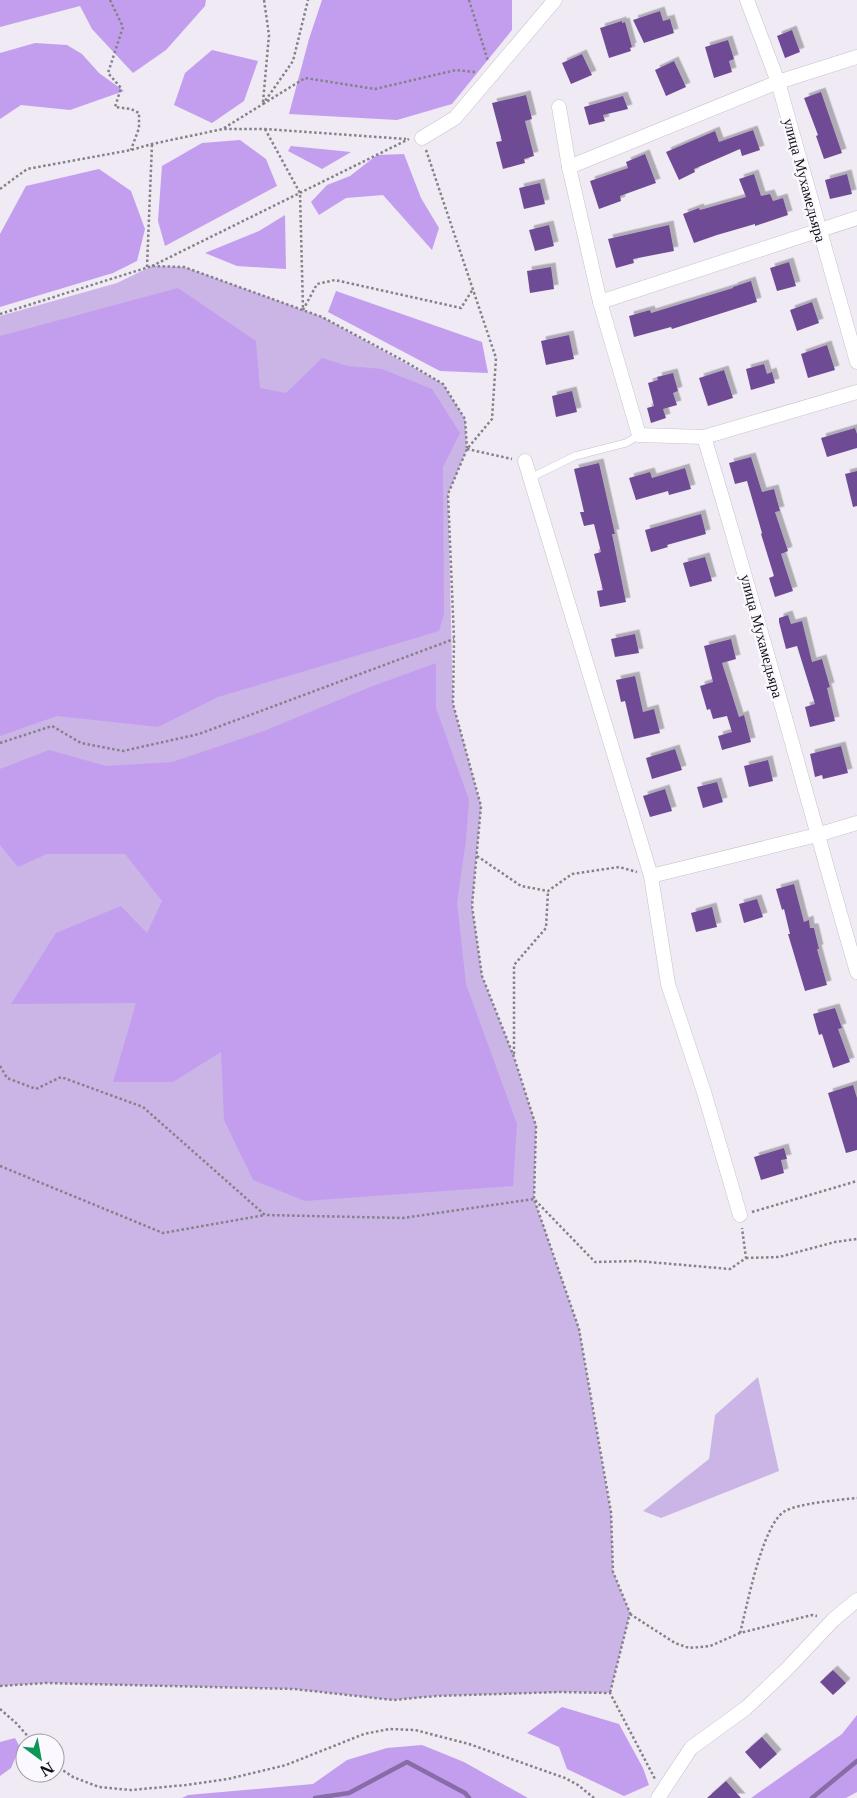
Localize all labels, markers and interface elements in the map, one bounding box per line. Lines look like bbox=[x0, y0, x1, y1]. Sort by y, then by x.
street label: улица Мухамедьяра bbox=[779, 116, 831, 244]
street label: улица Мухамедьяра bbox=[736, 572, 788, 700]
north arrow bbox=[15, 1733, 65, 1783]
text: N bbox=[37, 1758, 57, 1780]

